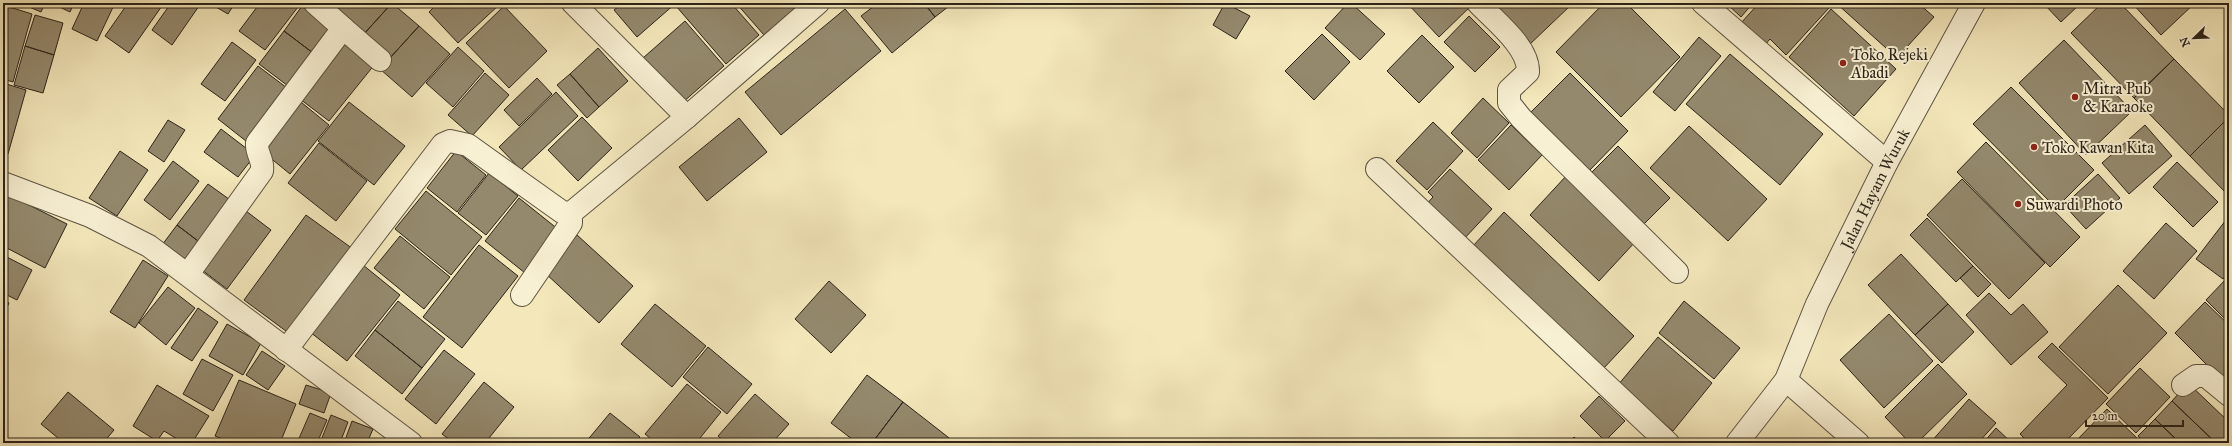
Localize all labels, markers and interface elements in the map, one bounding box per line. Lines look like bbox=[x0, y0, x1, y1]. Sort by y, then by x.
north arrow bbox=[2174, 18, 2214, 58]
text: N bbox=[2177, 34, 2193, 49]
place label: Toko Rejeki Abadi bbox=[1850, 45, 1928, 82]
marker: Toko Rejeki Abadi bbox=[1838, 58, 1848, 68]
place label: Mitra Pub & Karaoke bbox=[2083, 79, 2153, 116]
marker: Mitra Pub & Karaoke bbox=[2070, 92, 2080, 102]
street label: Jalan Hayam Wuruk bbox=[1835, 124, 1914, 254]
place label: Toko Kawan Kita bbox=[2042, 138, 2154, 157]
marker: Toko Kawan Kita bbox=[2029, 142, 2039, 152]
place label: Suwardi Photo bbox=[2026, 195, 2123, 214]
marker: Suwardi Photo bbox=[2013, 199, 2023, 209]
scale bar bbox=[2086, 402, 2183, 428]
text: 20 m bbox=[2092, 409, 2118, 423]

